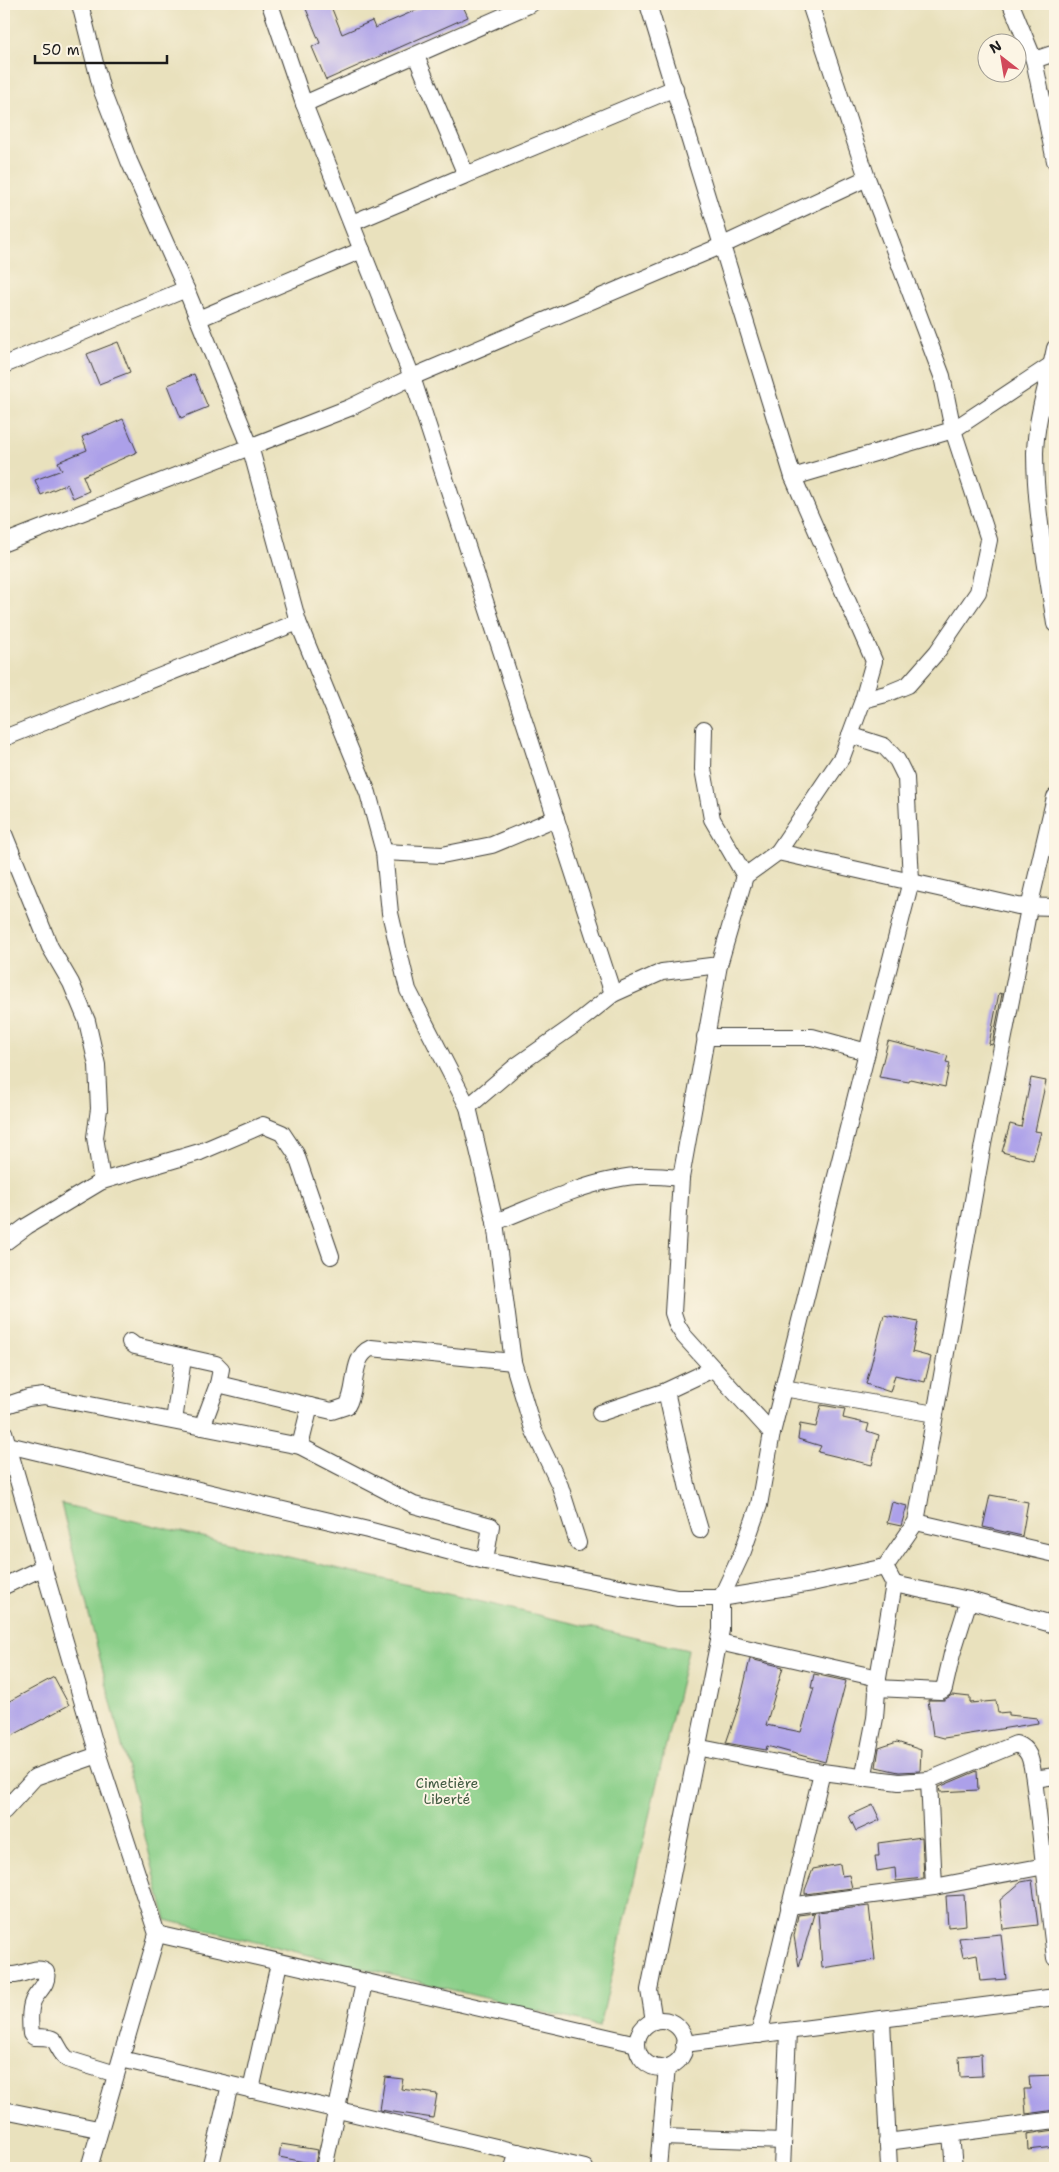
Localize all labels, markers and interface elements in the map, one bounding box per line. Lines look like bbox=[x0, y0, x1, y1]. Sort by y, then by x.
scale bar bbox=[35, 32, 168, 64]
north arrow bbox=[976, 32, 1026, 82]
text: N bbox=[986, 36, 1005, 57]
text: 50 m bbox=[42, 40, 80, 60]
park label: Cimetière Liberté bbox=[415, 1774, 479, 1808]

